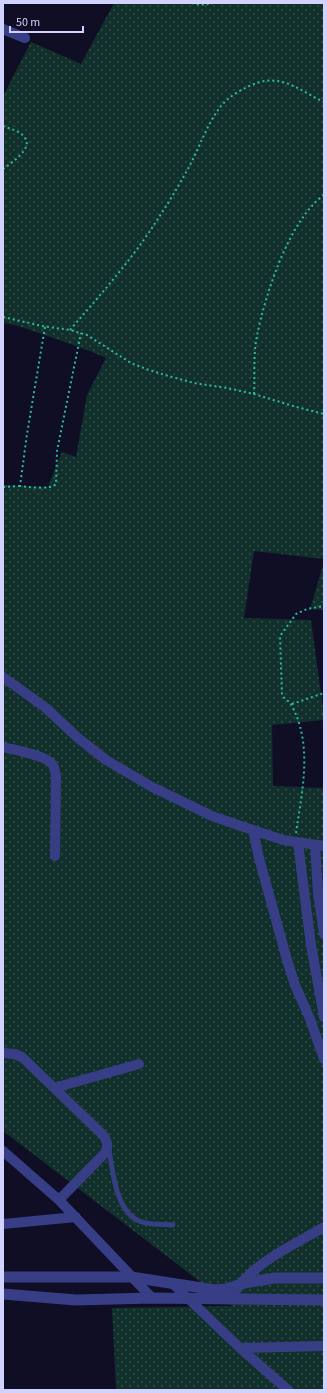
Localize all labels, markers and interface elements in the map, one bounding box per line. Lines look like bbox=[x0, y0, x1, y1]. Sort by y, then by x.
scale bar bbox=[10, 8, 83, 34]
text: 50 m bbox=[16, 14, 40, 31]

